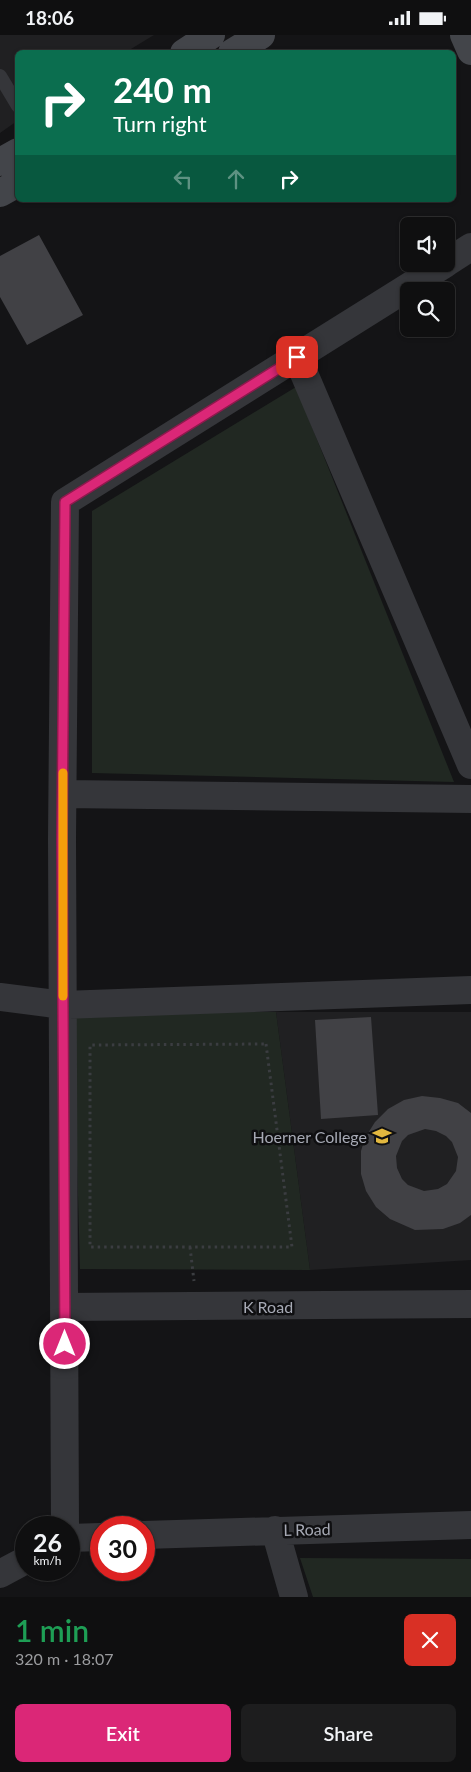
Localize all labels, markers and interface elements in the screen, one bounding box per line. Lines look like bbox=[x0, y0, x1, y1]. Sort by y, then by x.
text: 18:06 bbox=[25, 6, 74, 29]
text: 240 m bbox=[113, 68, 212, 110]
icon: right bbox=[30, 70, 95, 135]
text: Turn right bbox=[113, 110, 207, 137]
icon: left bbox=[169, 165, 197, 193]
icon: ahead bbox=[222, 165, 250, 193]
icon: right bbox=[275, 165, 303, 193]
map controls bbox=[400, 217, 455, 337]
button: sound bbox=[400, 217, 455, 272]
button: search bbox=[400, 282, 455, 337]
pin bbox=[276, 336, 318, 378]
icon: arrive bbox=[283, 343, 311, 371]
school or university icon: Hoerner College bbox=[371, 1125, 393, 1147]
place label: Hoerner College bbox=[252, 1127, 367, 1146]
street label: K Road bbox=[243, 1297, 293, 1316]
position arrow bbox=[38, 1317, 90, 1369]
speed limit sign: 30 bbox=[90, 1516, 155, 1581]
street label: L Road bbox=[283, 1519, 331, 1539]
text: 26 bbox=[33, 1527, 62, 1557]
text: km/h bbox=[33, 1553, 62, 1568]
text: 1 min bbox=[15, 1612, 89, 1648]
button: close bbox=[404, 1614, 456, 1666]
text: 320 m · 18:07 bbox=[15, 1649, 114, 1668]
button: Exit bbox=[15, 1704, 231, 1762]
button: Share bbox=[241, 1704, 456, 1762]

